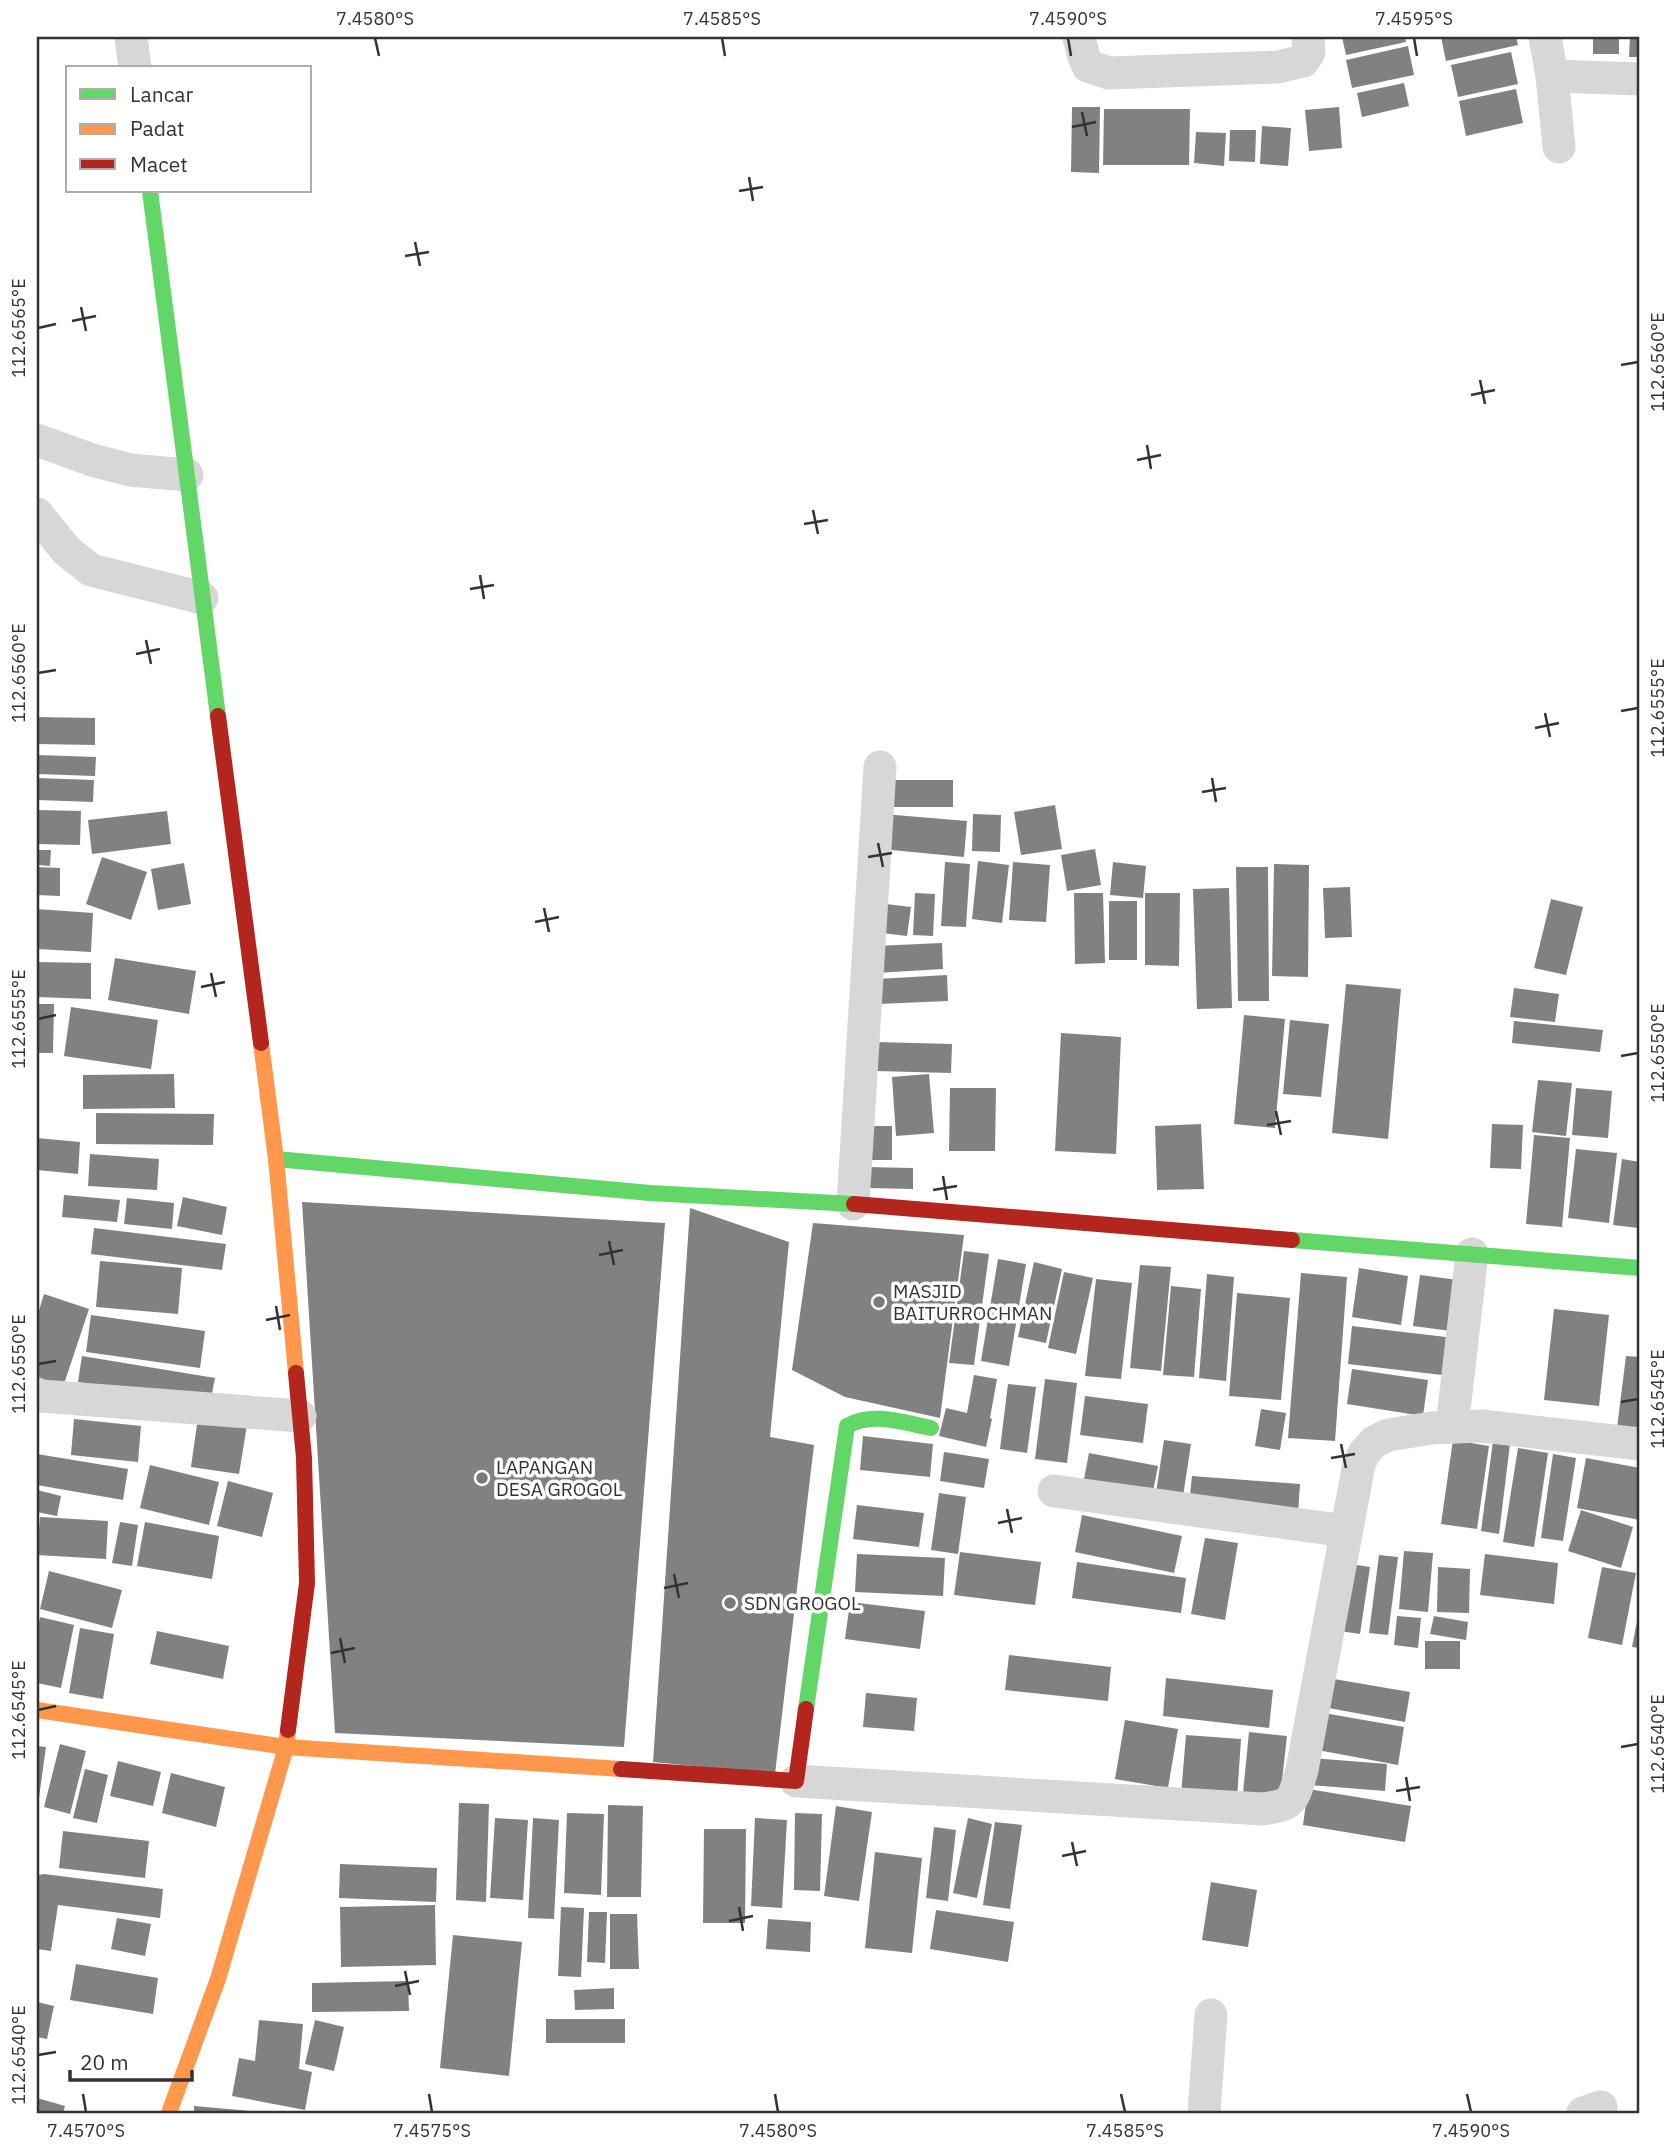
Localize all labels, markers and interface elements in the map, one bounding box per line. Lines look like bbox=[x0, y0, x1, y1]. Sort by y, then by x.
text: 7.4580°S bbox=[336, 7, 414, 30]
text: 7.4585°S bbox=[683, 7, 761, 30]
text: 7.4590°S bbox=[1029, 7, 1107, 30]
text: 7.4595°S bbox=[1375, 7, 1453, 30]
legend bbox=[66, 66, 312, 192]
text: Lancar bbox=[130, 80, 193, 108]
text: Padat bbox=[130, 114, 185, 142]
text: Macet bbox=[130, 150, 188, 178]
text: 112.6565°E bbox=[7, 278, 30, 378]
text: 112.6560°E bbox=[1646, 312, 1669, 412]
text: 112.6560°E bbox=[7, 623, 30, 723]
text: 112.6555°E bbox=[1646, 658, 1669, 758]
text: 112.6555°E bbox=[7, 969, 30, 1069]
text: 112.6550°E bbox=[1646, 1003, 1669, 1103]
place label: MASJID BAITURROCHMAN bbox=[893, 1279, 1052, 1325]
marker: MASJID BAITURROCHMAN bbox=[871, 1294, 887, 1310]
text: 112.6550°E bbox=[7, 1314, 30, 1414]
text: 112.6545°E bbox=[1646, 1349, 1669, 1449]
place label: LAPANGAN DESA GROGOL bbox=[496, 1455, 622, 1501]
marker: LAPANGAN DESA GROGOL bbox=[474, 1470, 490, 1486]
place label: SDN GROGOL bbox=[744, 1591, 861, 1615]
marker: SDN GROGOL bbox=[722, 1595, 738, 1611]
text: 112.6545°E bbox=[7, 1660, 30, 1760]
text: 112.6540°E bbox=[1646, 1694, 1669, 1794]
text: 112.6540°E bbox=[7, 2005, 30, 2105]
scale bar bbox=[70, 2038, 192, 2082]
text: 20 m bbox=[80, 2048, 129, 2076]
text: 7.4570°S bbox=[47, 2119, 125, 2142]
text: 7.4575°S bbox=[393, 2119, 471, 2142]
text: 7.4580°S bbox=[739, 2119, 817, 2142]
text: 7.4585°S bbox=[1086, 2119, 1164, 2142]
text: 7.4590°S bbox=[1432, 2119, 1510, 2142]

